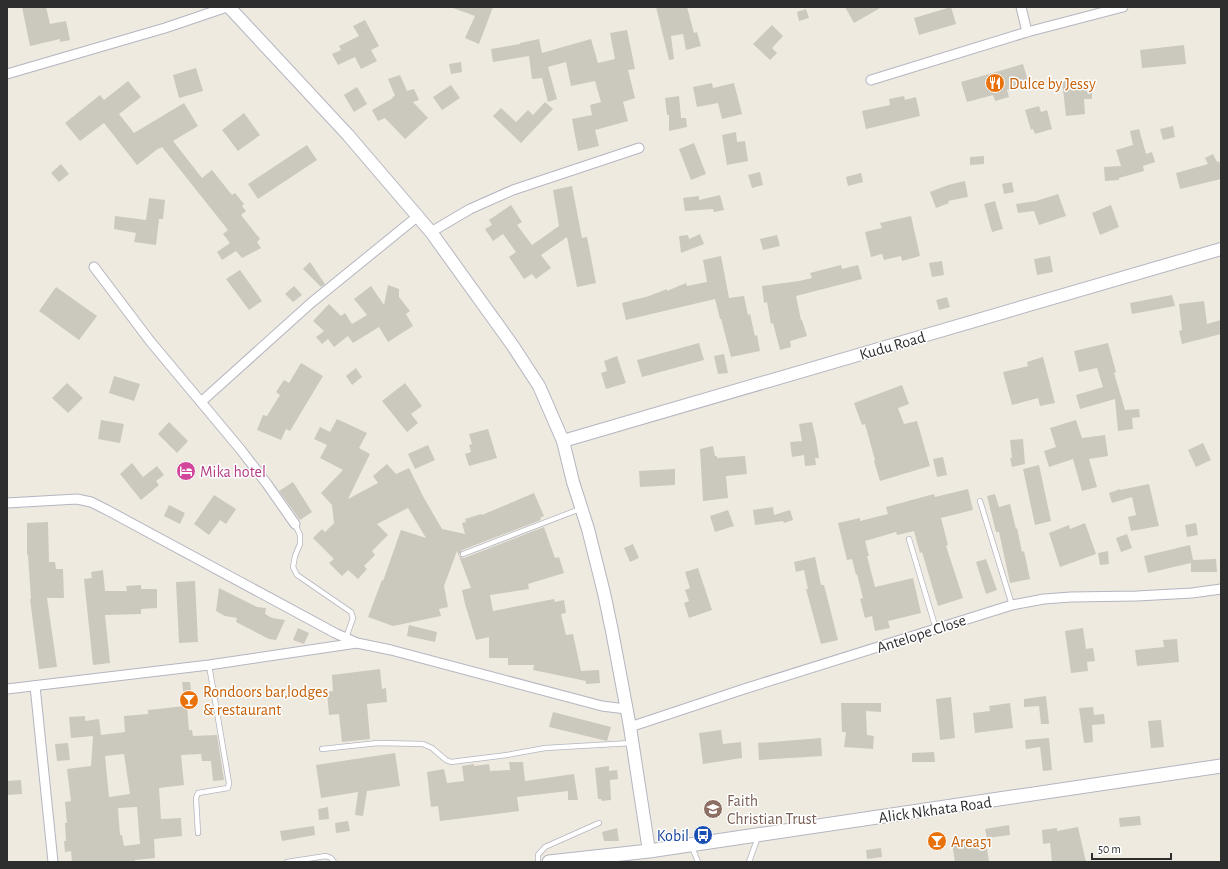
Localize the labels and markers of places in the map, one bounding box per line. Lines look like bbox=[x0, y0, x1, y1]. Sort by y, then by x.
restaurant icon: Dulce by Jessy bbox=[984, 72, 1006, 94]
place label: Dulce by Jessy bbox=[1009, 76, 1096, 93]
hotel icon: Mika hotel bbox=[175, 460, 197, 482]
place label: Mika hotel bbox=[200, 464, 266, 480]
place label: Rondoors bar,lodges & restaurant bbox=[203, 684, 328, 718]
bar icon: Rondoors bar,lodges & restaurant bbox=[178, 689, 200, 711]
place label: Faith Christian Trust bbox=[727, 793, 817, 827]
school or university icon: Faith Christian Trust bbox=[702, 798, 724, 820]
bus stop icon: Kobil bbox=[692, 824, 714, 846]
place label: Kobil bbox=[657, 828, 689, 844]
bar icon: Area51 bbox=[926, 830, 948, 852]
place label: Area51 bbox=[951, 834, 992, 850]

